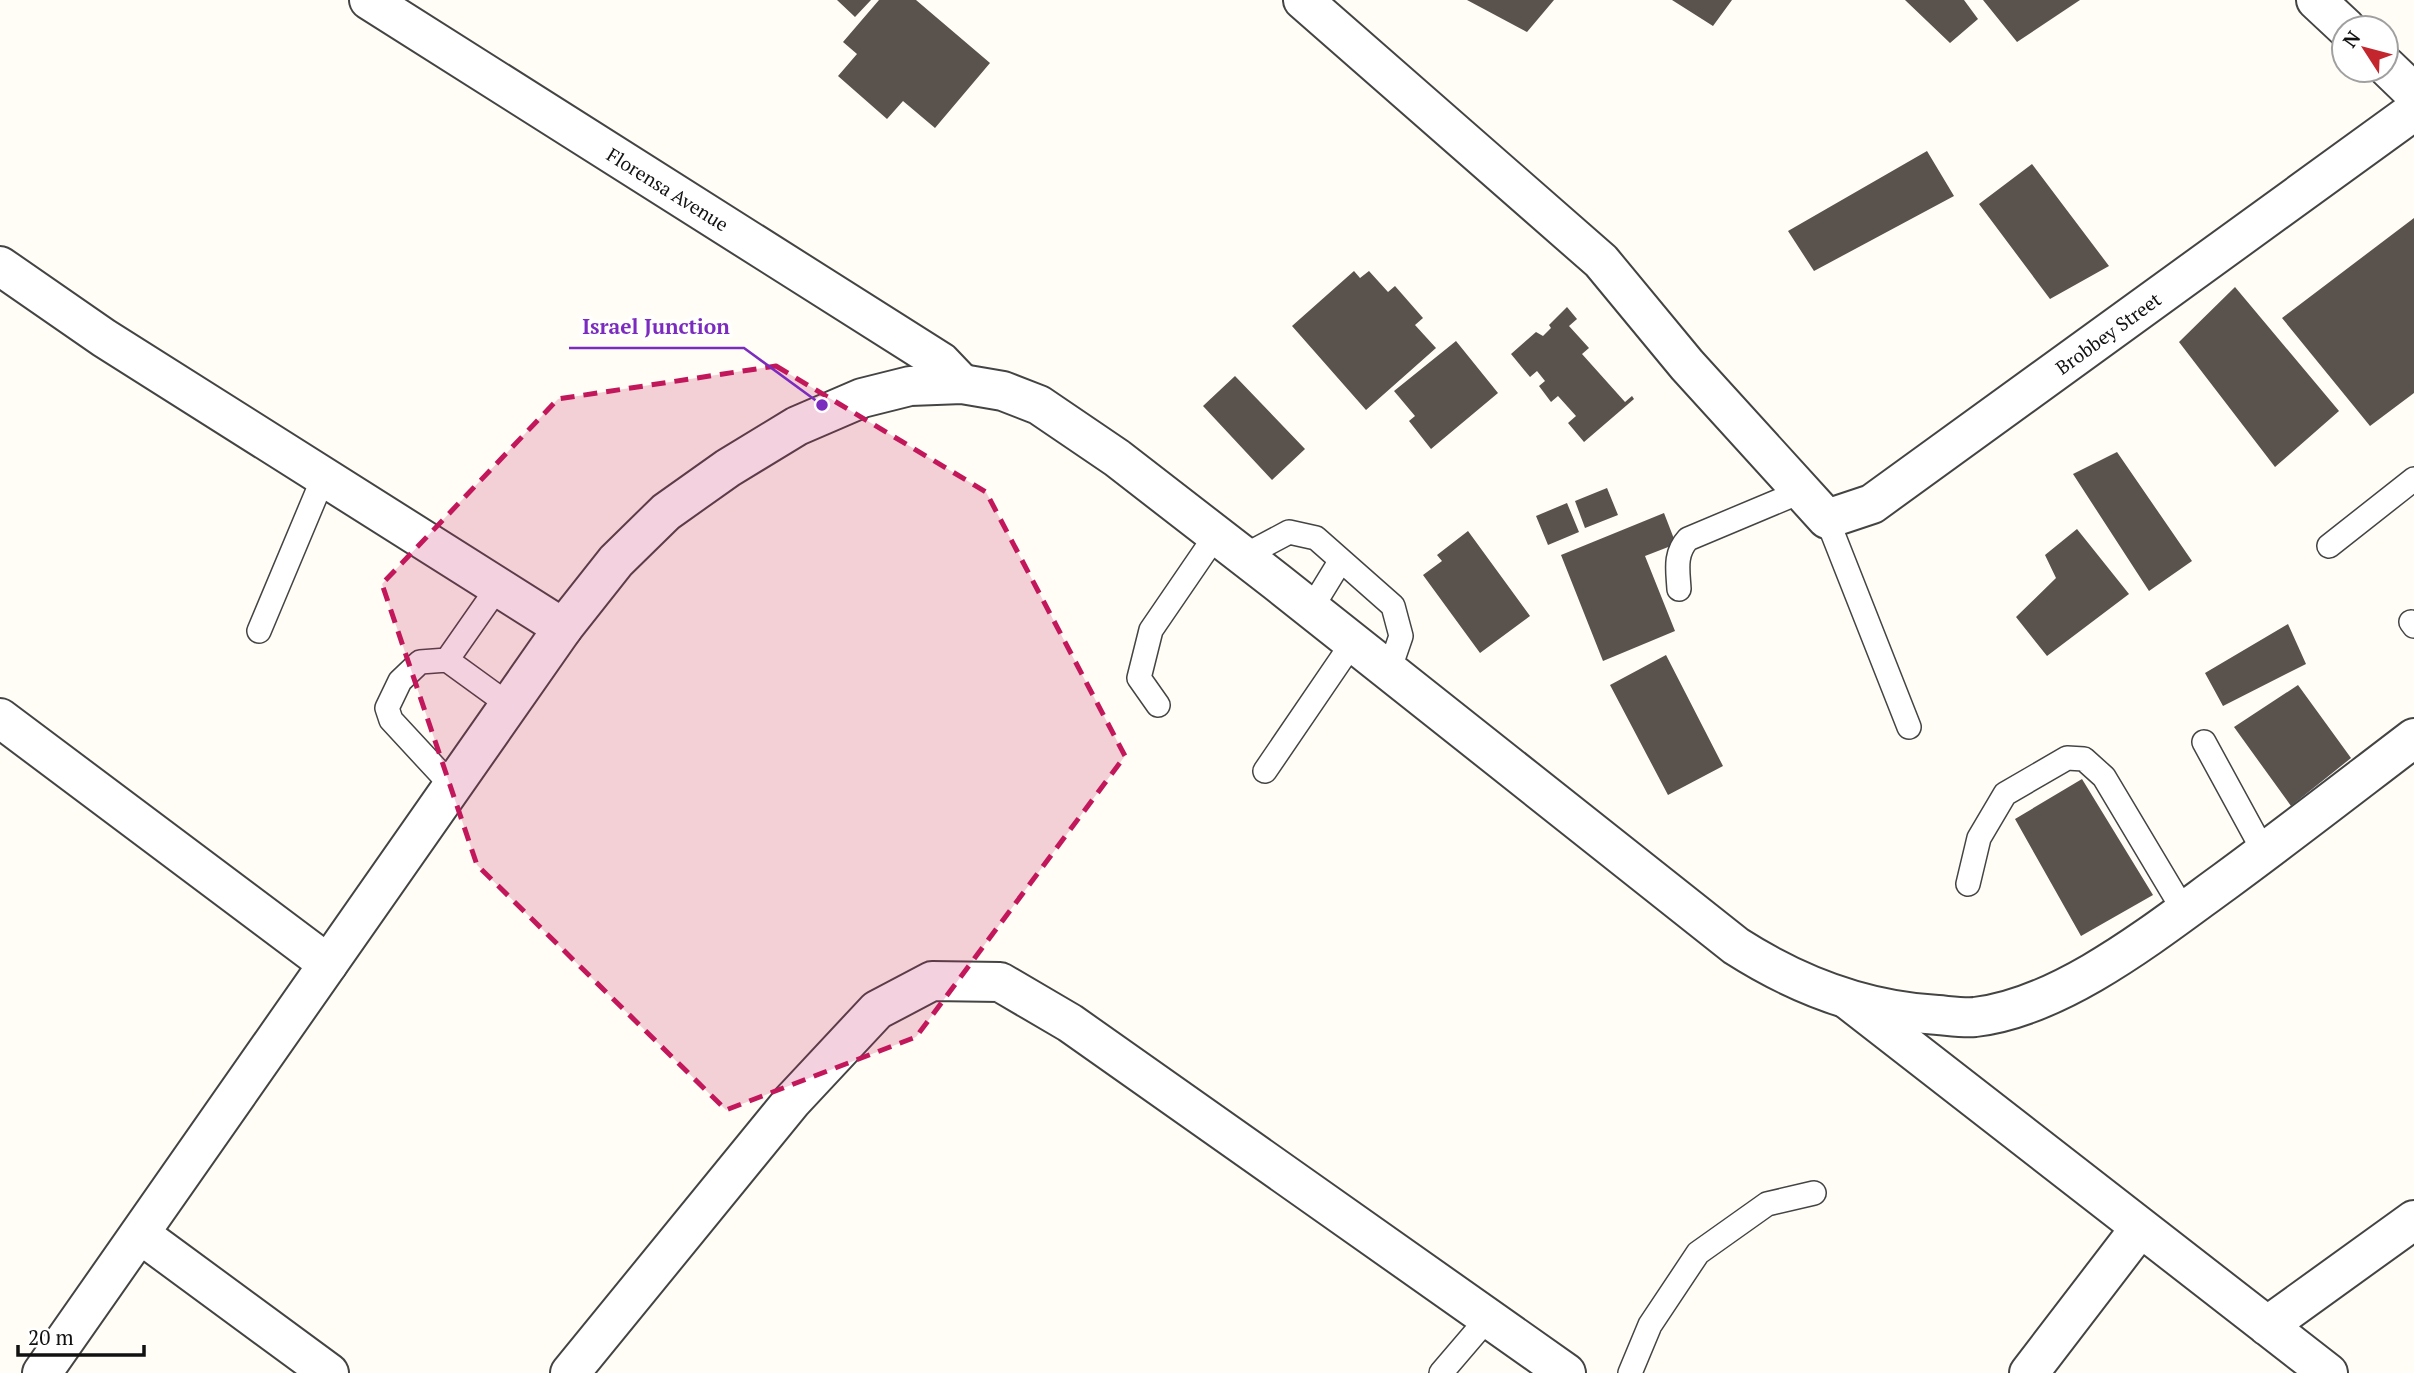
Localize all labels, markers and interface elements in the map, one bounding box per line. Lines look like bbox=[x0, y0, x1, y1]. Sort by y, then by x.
north arrow bbox=[2330, 14, 2400, 84]
text: N bbox=[2336, 25, 2366, 52]
street label: Florensa Avenue bbox=[602, 142, 734, 236]
street label: Brobbey Street bbox=[2050, 286, 2166, 380]
callout: Israel Junction bbox=[569, 306, 744, 348]
text: Israel Junction bbox=[582, 312, 730, 340]
scale bar bbox=[18, 1314, 144, 1358]
text: 20 m bbox=[28, 1323, 74, 1351]

